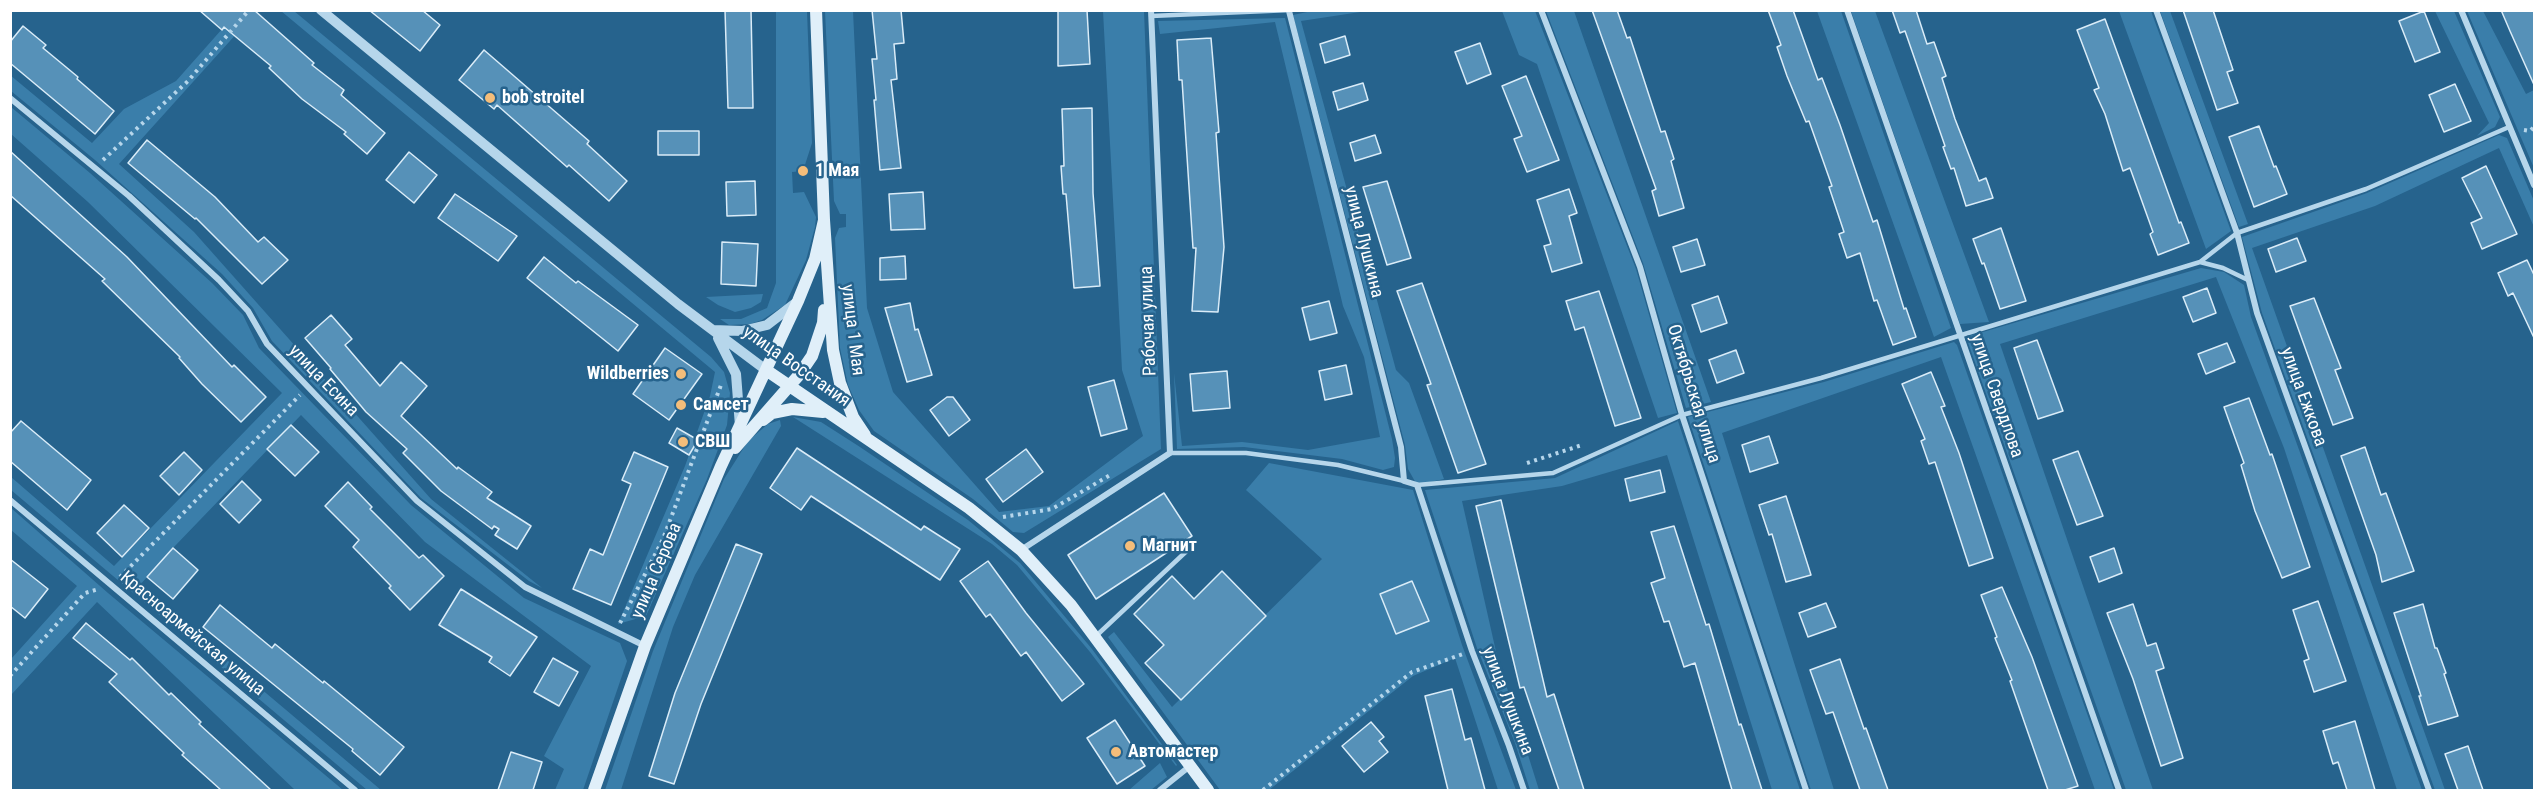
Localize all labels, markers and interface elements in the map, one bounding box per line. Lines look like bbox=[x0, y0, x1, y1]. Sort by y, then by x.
place label: bob stroitel bbox=[502, 87, 584, 109]
marker: bob stroitel bbox=[483, 91, 497, 105]
place label: 1 Мая bbox=[815, 160, 859, 182]
marker: 1 Мая bbox=[796, 164, 810, 178]
street label: улица Лушкина bbox=[1339, 184, 1387, 300]
street label: Рабочая улица bbox=[1136, 266, 1162, 376]
street label: улица 1 Мая bbox=[836, 283, 868, 377]
street label: улица Восстания bbox=[738, 322, 854, 412]
street label: Октябрьская улица bbox=[1662, 322, 1724, 466]
street label: улица Свердлова bbox=[1965, 331, 2027, 461]
street label: улица Есина bbox=[283, 341, 363, 421]
street label: улица Ежкова bbox=[2275, 345, 2331, 449]
place label: Wildberries bbox=[587, 363, 669, 385]
marker: Wildberries bbox=[674, 367, 688, 381]
place label: Самсет bbox=[693, 394, 749, 416]
marker: Самсет bbox=[674, 398, 688, 412]
place label: СВШ bbox=[695, 431, 730, 453]
marker: СВШ bbox=[676, 435, 690, 449]
street label: улица Серова bbox=[627, 520, 687, 622]
place label: Магнит bbox=[1142, 535, 1197, 557]
marker: Магнит bbox=[1123, 539, 1137, 553]
street label: Красноармейская улица bbox=[115, 567, 269, 701]
street label: улица Лушкина bbox=[1476, 644, 1538, 758]
place label: Автомастер bbox=[1128, 741, 1218, 763]
marker: Автомастер bbox=[1109, 745, 1123, 759]

